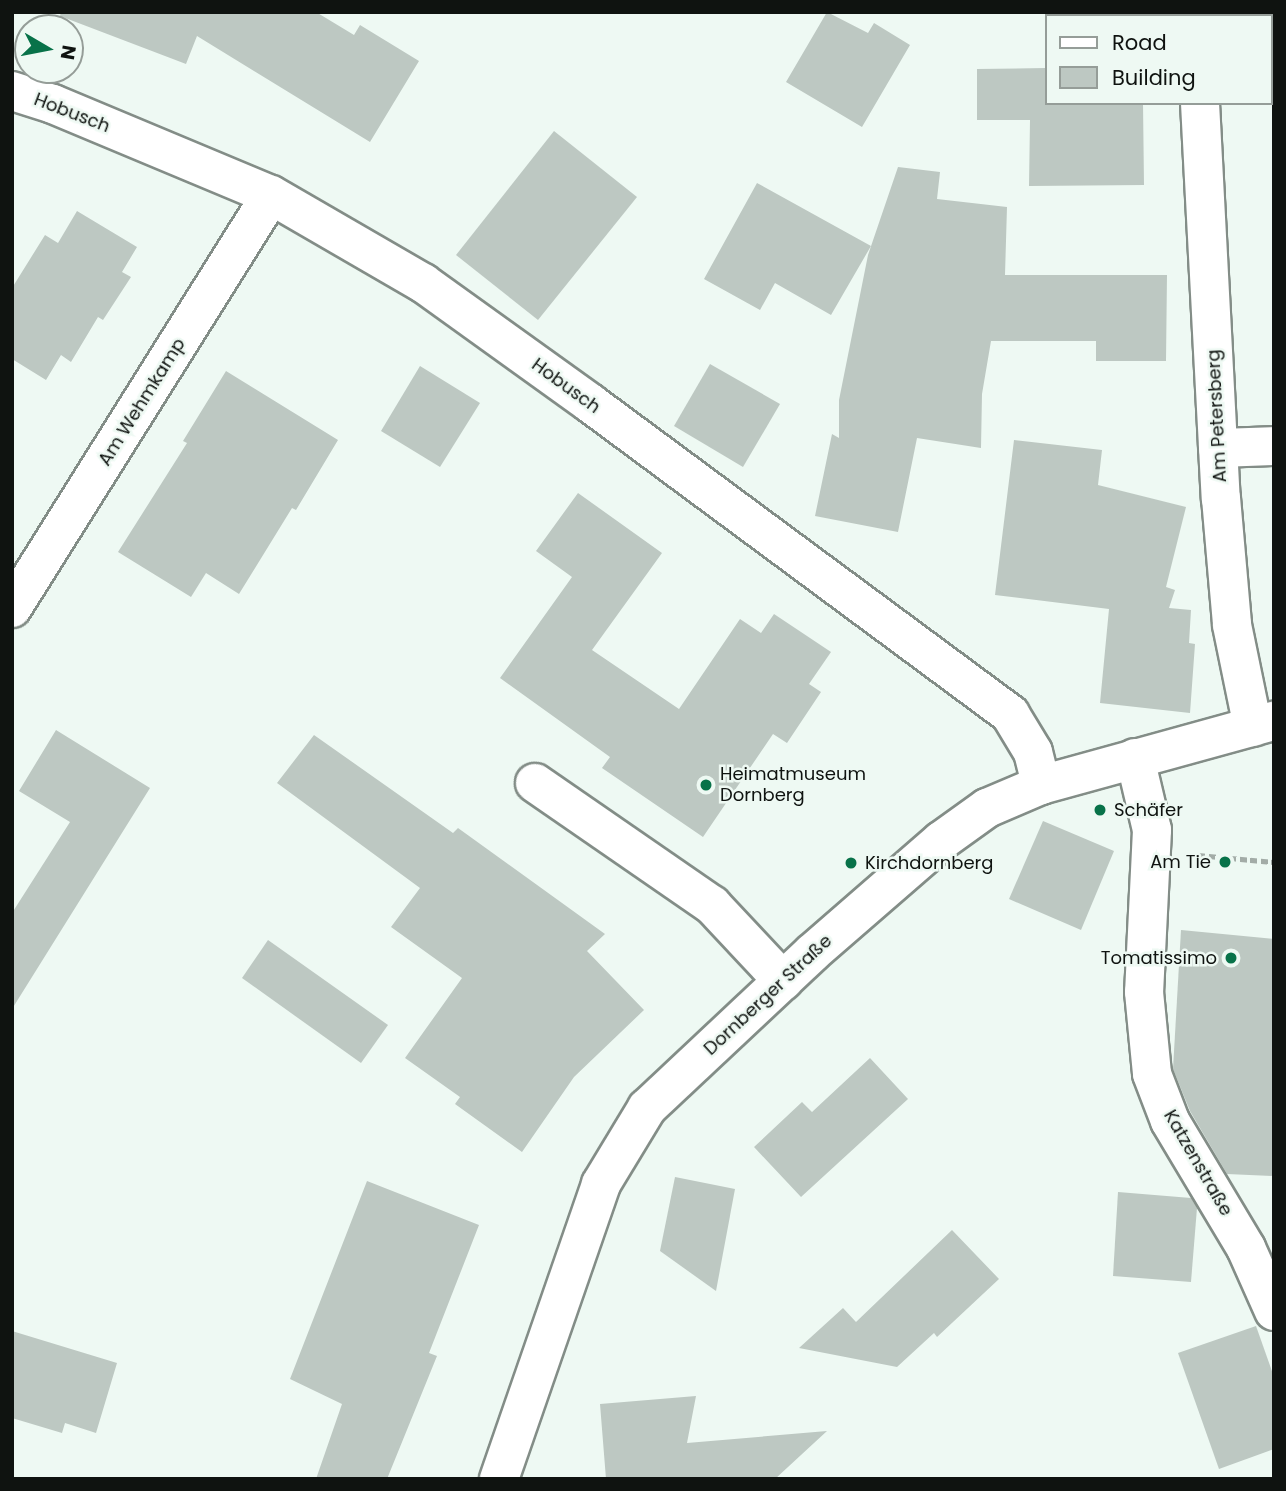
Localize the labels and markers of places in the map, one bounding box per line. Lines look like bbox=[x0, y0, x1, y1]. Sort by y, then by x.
place label: Heimatmuseum Dornberg bbox=[720, 764, 866, 806]
marker: Heimatmuseum Dornberg bbox=[698, 777, 714, 793]
place label: Schäfer bbox=[1114, 799, 1183, 821]
marker: Schäfer bbox=[1092, 802, 1108, 818]
place label: Am Tie bbox=[1150, 851, 1211, 873]
place label: Kirchdornberg bbox=[865, 852, 994, 874]
marker: Am Tie bbox=[1217, 854, 1233, 870]
marker: Kirchdornberg bbox=[843, 855, 859, 871]
place label: Tomatissimo bbox=[1101, 947, 1217, 969]
marker: Tomatissimo bbox=[1223, 950, 1239, 966]

